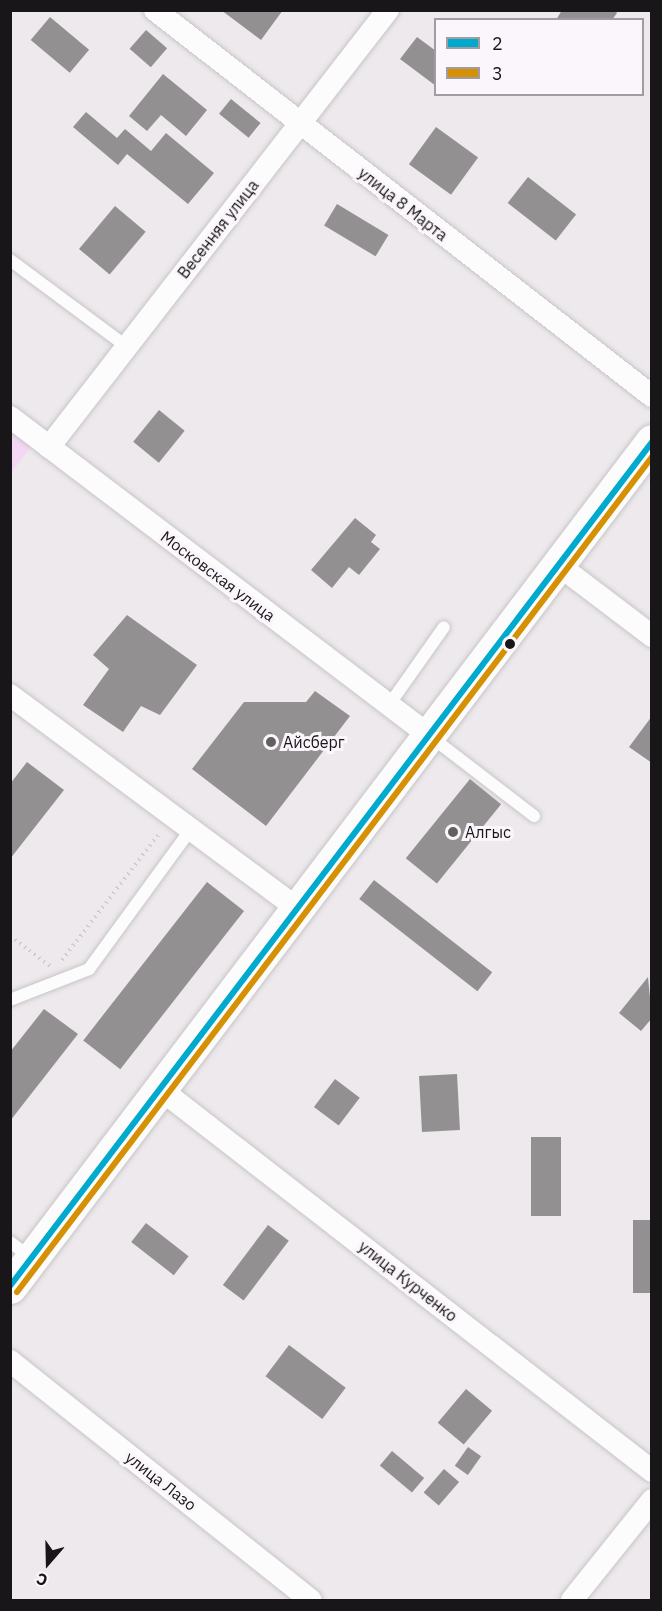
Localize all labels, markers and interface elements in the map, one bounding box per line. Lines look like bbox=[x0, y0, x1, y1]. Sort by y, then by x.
legend bbox=[434, 18, 644, 96]
text: 2 bbox=[492, 32, 503, 55]
text: 3 bbox=[492, 62, 503, 85]
street label: улица 8 Марта bbox=[355, 163, 451, 245]
street label: Весенняя улица bbox=[173, 176, 263, 282]
street label: Московская улица bbox=[157, 527, 279, 625]
unlabelled marker bbox=[504, 638, 516, 650]
place label: Айсберг bbox=[283, 732, 345, 752]
marker: Айсберг bbox=[264, 735, 278, 749]
place label: Алгыс bbox=[465, 822, 511, 842]
marker: Алгыс bbox=[446, 825, 460, 839]
street label: улица Курченко bbox=[355, 1237, 461, 1325]
street label: улица Лазо bbox=[122, 1447, 200, 1515]
north arrow bbox=[18, 1533, 78, 1593]
text: С bbox=[34, 1569, 50, 1591]

